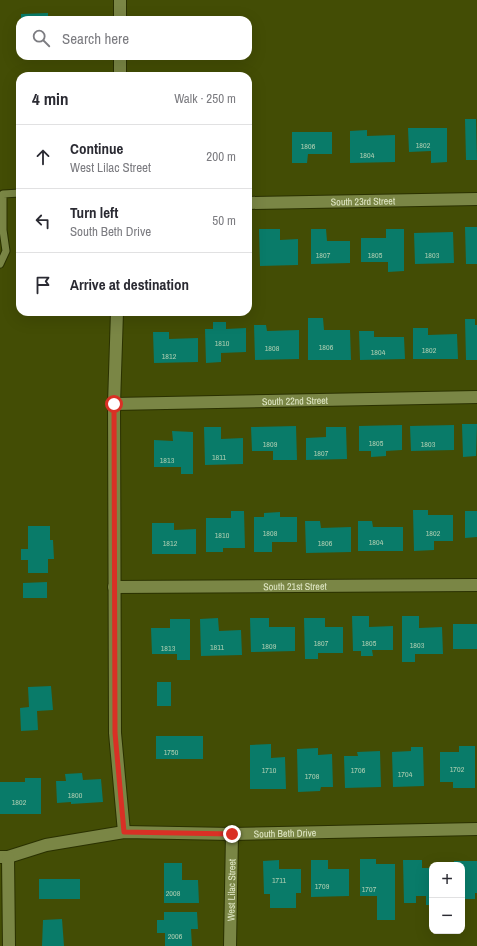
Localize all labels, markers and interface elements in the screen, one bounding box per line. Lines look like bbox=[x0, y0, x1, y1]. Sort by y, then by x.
search box bbox=[16, 16, 252, 60]
icon: search bbox=[30, 27, 52, 49]
text: Search here bbox=[62, 28, 129, 49]
text: 4 min bbox=[32, 87, 68, 110]
text: Walk · 250 m bbox=[174, 90, 236, 107]
text: Continue bbox=[70, 138, 123, 159]
house number: 1802 bbox=[416, 140, 431, 150]
house number: 1806 bbox=[301, 141, 316, 151]
icon: ahead bbox=[32, 146, 54, 168]
text: 200 m bbox=[206, 148, 236, 165]
house number: 1804 bbox=[360, 150, 375, 160]
text: West Lilac Street bbox=[70, 159, 151, 176]
street label: South 23rd Street bbox=[331, 194, 396, 208]
text: Turn left bbox=[70, 202, 118, 223]
icon: left bbox=[32, 210, 54, 232]
text: 50 m bbox=[212, 212, 236, 229]
text: South Beth Drive bbox=[70, 223, 151, 240]
house number: 1807 bbox=[316, 250, 331, 260]
house number: 1805 bbox=[368, 250, 383, 260]
house number: 1803 bbox=[425, 250, 440, 260]
icon: arrive bbox=[32, 274, 54, 296]
text: Arrive at destination bbox=[70, 274, 189, 295]
house number: 1810 bbox=[215, 338, 230, 348]
house number: 1806 bbox=[319, 342, 334, 352]
house number: 1808 bbox=[265, 343, 280, 353]
house number: 1802 bbox=[422, 345, 437, 355]
house number: 1804 bbox=[371, 347, 386, 357]
house number: 1812 bbox=[162, 351, 177, 361]
street label: South 22nd Street bbox=[262, 393, 329, 408]
route start bbox=[105, 395, 123, 413]
house number: 1805 bbox=[369, 438, 384, 448]
house number: 1809 bbox=[263, 439, 278, 449]
house number: 1803 bbox=[421, 439, 436, 449]
house number: 1807 bbox=[314, 448, 329, 458]
house number: 1811 bbox=[212, 452, 226, 462]
house number: 1813 bbox=[160, 455, 175, 465]
house number: 1808 bbox=[263, 528, 278, 538]
house number: 1802 bbox=[426, 528, 441, 538]
house number: 1810 bbox=[215, 530, 230, 540]
house number: 1804 bbox=[369, 537, 384, 547]
house number: 1812 bbox=[163, 538, 178, 548]
house number: 1806 bbox=[318, 538, 333, 548]
street label: South 21st Street bbox=[263, 579, 327, 593]
house number: 1807 bbox=[314, 638, 329, 648]
house number: 1805 bbox=[362, 638, 377, 648]
house number: 1803 bbox=[410, 640, 425, 650]
house number: 1809 bbox=[262, 641, 277, 651]
house number: 1811 bbox=[210, 642, 224, 652]
house number: 1813 bbox=[161, 643, 176, 653]
house number: 1750 bbox=[164, 747, 179, 757]
house number: 1702 bbox=[450, 764, 465, 774]
house number: 1710 bbox=[262, 765, 277, 775]
house number: 1706 bbox=[351, 765, 366, 775]
house number: 1704 bbox=[398, 769, 413, 779]
house number: 1708 bbox=[305, 771, 320, 781]
house number: 1800 bbox=[68, 790, 83, 800]
house number: 1802 bbox=[12, 797, 27, 807]
route end bbox=[223, 825, 241, 843]
street label: South Beth Drive bbox=[254, 826, 317, 840]
street label: West Lilac Street bbox=[224, 858, 238, 921]
map controls bbox=[429, 862, 465, 934]
button: + bbox=[429, 862, 465, 898]
house number: 1711 bbox=[272, 875, 286, 885]
house number: 1709 bbox=[315, 881, 330, 891]
house number: 1707 bbox=[362, 884, 377, 894]
house number: 2008 bbox=[166, 888, 181, 898]
button: − bbox=[429, 898, 465, 934]
house number: 2006 bbox=[168, 931, 183, 941]

